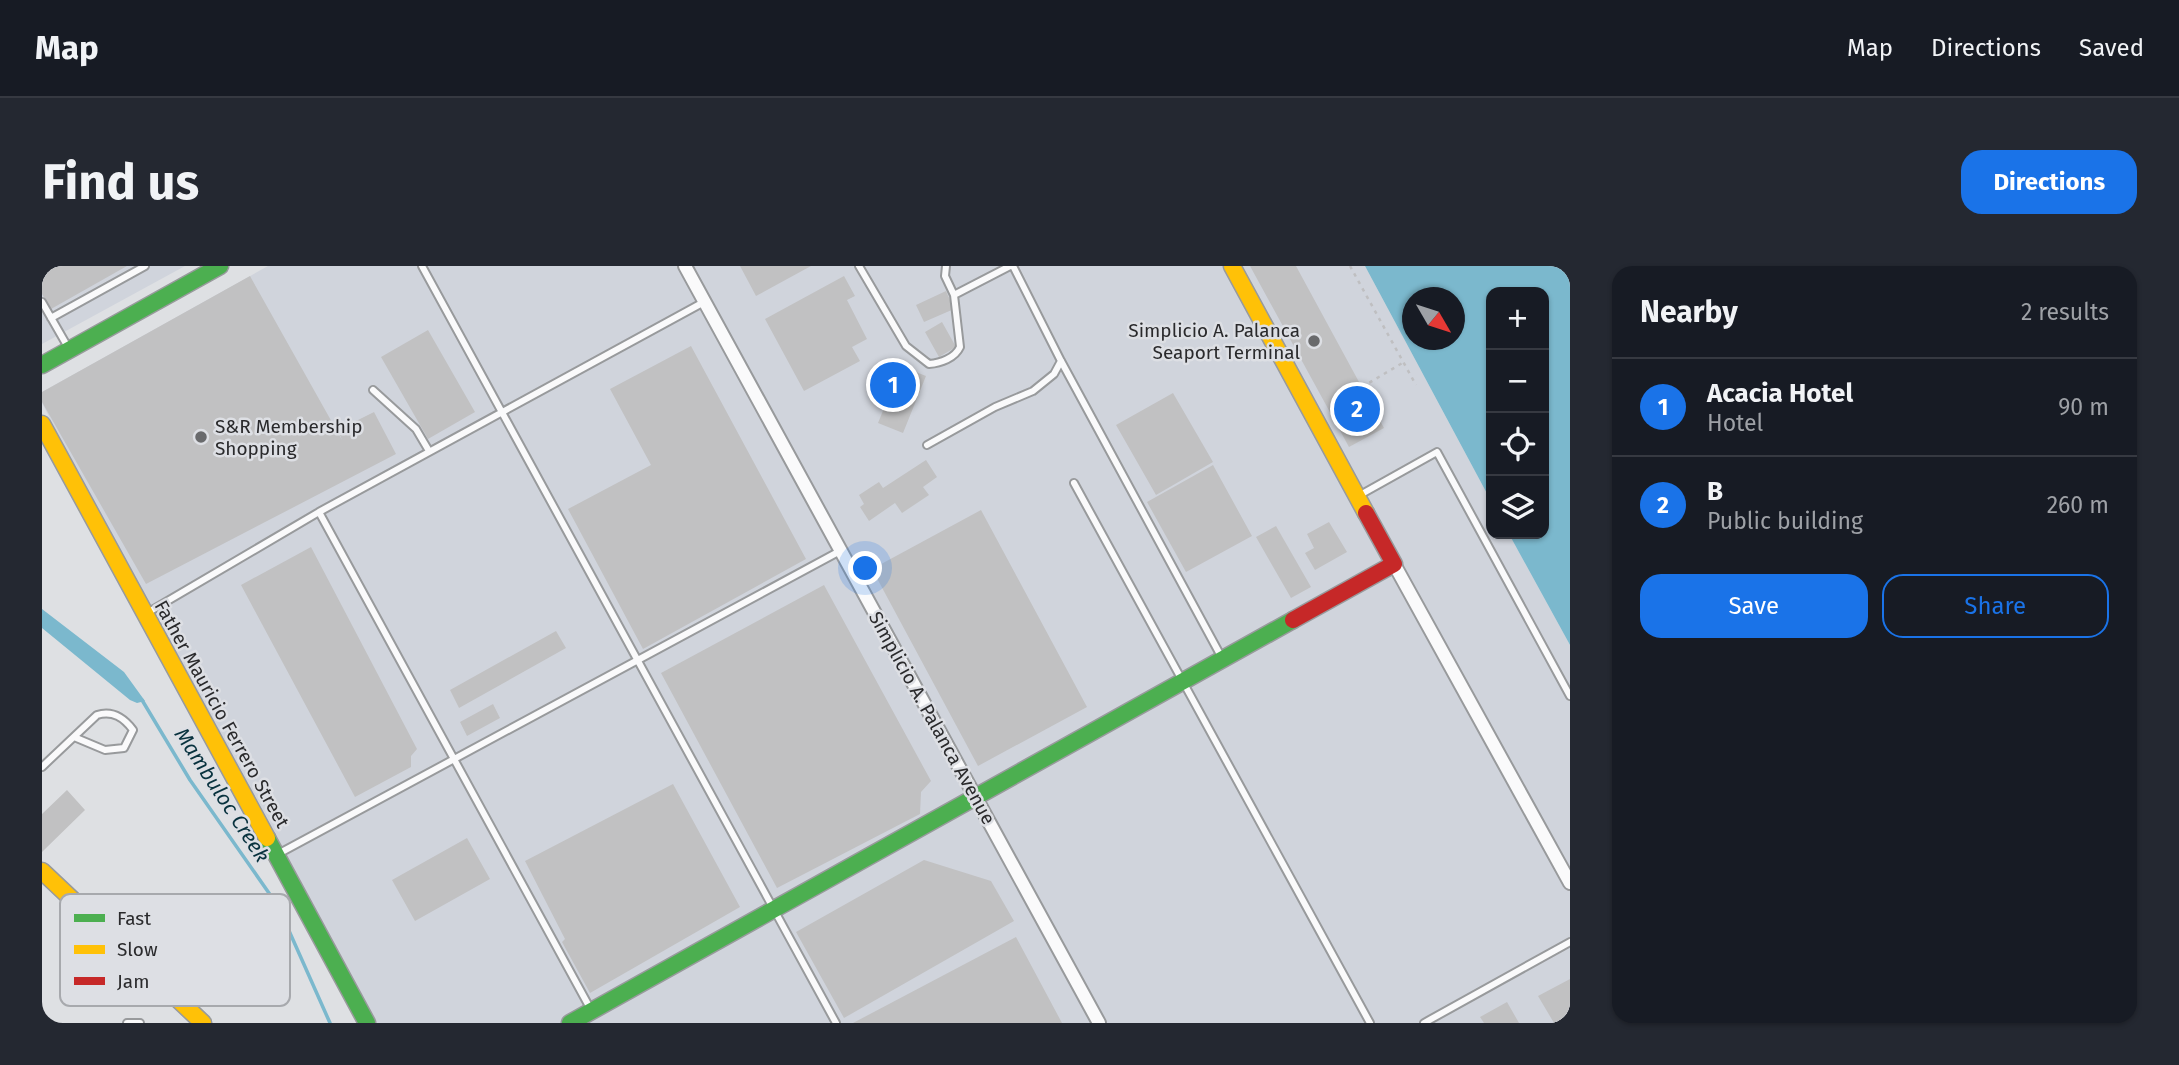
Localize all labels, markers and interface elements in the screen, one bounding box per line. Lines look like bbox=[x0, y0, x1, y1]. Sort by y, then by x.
text: Map bbox=[35, 28, 99, 68]
text: Map bbox=[1847, 34, 1893, 62]
text: Directions bbox=[1931, 34, 2041, 62]
text: Saved bbox=[2079, 34, 2144, 62]
button: Directions bbox=[1961, 150, 2137, 214]
text: Find us bbox=[42, 153, 199, 212]
north arrow bbox=[1402, 287, 1465, 350]
map controls bbox=[1486, 287, 1549, 539]
button: + bbox=[1486, 287, 1549, 350]
text: Nearby bbox=[1640, 294, 1738, 330]
text: 2 results bbox=[2021, 298, 2109, 326]
place label: Simplicio A. Palanca Seaport Terminal bbox=[1128, 319, 1300, 364]
marker: Simplicio A. Palanca Seaport Terminal bbox=[1306, 333, 1322, 349]
button: − bbox=[1486, 350, 1549, 413]
pin: 1 bbox=[870, 359, 916, 411]
text: Acacia Hotel bbox=[1707, 378, 1853, 409]
pin: 2 bbox=[1334, 383, 1380, 435]
text: 1 bbox=[1658, 393, 1668, 421]
text: 90 m bbox=[2058, 393, 2109, 421]
text: Hotel bbox=[1707, 409, 1763, 437]
button: locate bbox=[1486, 413, 1549, 476]
place label: S&R Membership Shopping bbox=[215, 415, 363, 460]
marker: S&R Membership Shopping bbox=[193, 429, 209, 445]
button: layers bbox=[1486, 476, 1549, 539]
text: B bbox=[1707, 476, 1723, 507]
text: 2 bbox=[1657, 491, 1669, 519]
text: 260 m bbox=[2047, 491, 2109, 519]
text: Public building bbox=[1707, 507, 1863, 535]
your location bbox=[848, 551, 882, 585]
button: Save bbox=[1640, 574, 1868, 638]
button: Share bbox=[1882, 574, 2109, 638]
street label: Father Mauricio Ferrero Street bbox=[150, 596, 294, 832]
street label: Simplicio A. Palanca Avenue bbox=[864, 608, 1000, 828]
water label: Mambuloc Creek bbox=[169, 723, 275, 867]
legend bbox=[60, 894, 290, 1006]
text: Fast bbox=[117, 907, 151, 930]
text: Slow bbox=[117, 938, 158, 961]
text: Jam bbox=[117, 970, 149, 993]

